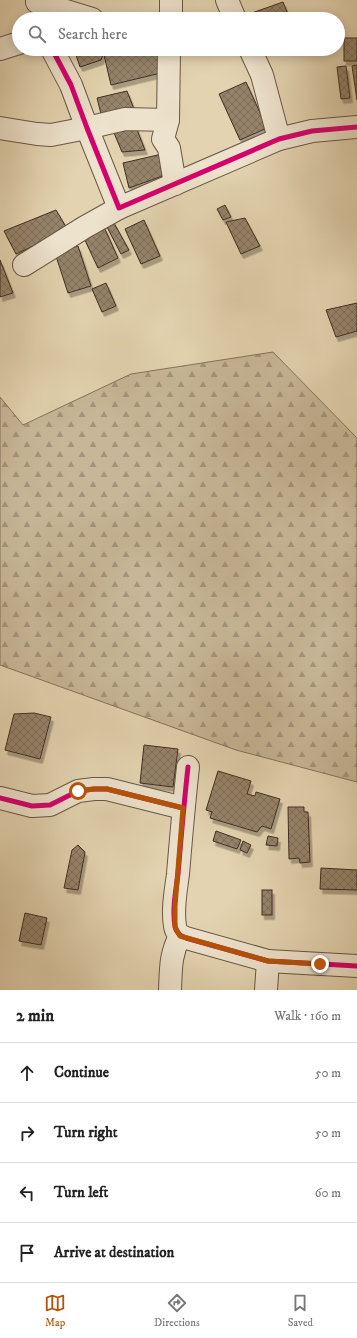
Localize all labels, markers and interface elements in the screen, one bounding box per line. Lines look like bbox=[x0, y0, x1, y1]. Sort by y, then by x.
search box bbox=[12, 12, 345, 56]
icon: search bbox=[26, 23, 48, 45]
text: Search here bbox=[58, 25, 127, 44]
route start bbox=[69, 782, 87, 800]
route end bbox=[311, 955, 329, 973]
text: 2 min bbox=[16, 1005, 54, 1027]
text: Walk · 160 m bbox=[274, 1008, 341, 1024]
icon: ahead bbox=[16, 1062, 38, 1084]
text: Continue bbox=[54, 1063, 109, 1082]
text: 50 m bbox=[315, 1065, 341, 1081]
icon: right bbox=[16, 1122, 38, 1144]
text: Turn right bbox=[54, 1123, 117, 1142]
text: 50 m bbox=[315, 1125, 341, 1141]
icon: left bbox=[16, 1182, 38, 1204]
text: Turn left bbox=[54, 1183, 108, 1202]
text: 60 m bbox=[315, 1185, 341, 1201]
icon: arrive bbox=[16, 1242, 38, 1264]
text: Arrive at destination bbox=[54, 1243, 174, 1262]
tab: Map bbox=[44, 1292, 66, 1330]
tab: Directions bbox=[154, 1292, 200, 1330]
tab: Saved bbox=[288, 1292, 313, 1330]

